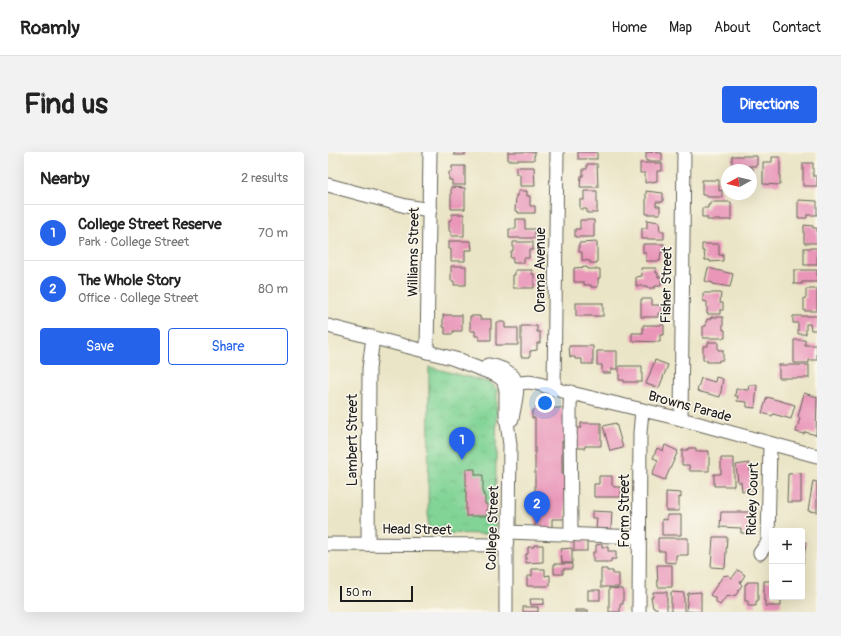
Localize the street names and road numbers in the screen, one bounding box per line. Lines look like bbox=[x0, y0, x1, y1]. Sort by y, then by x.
street label: Williams Street bbox=[404, 207, 423, 297]
street label: Orama Avenue bbox=[532, 227, 549, 313]
street label: Fisher Street bbox=[657, 246, 676, 323]
street label: Browns Parade bbox=[646, 387, 733, 426]
street label: Lambert Street bbox=[344, 394, 361, 486]
street label: Rickey Court bbox=[743, 462, 762, 536]
street label: Form Street bbox=[616, 474, 633, 548]
street label: College Street bbox=[483, 485, 502, 571]
street label: Head Street bbox=[382, 520, 452, 539]

